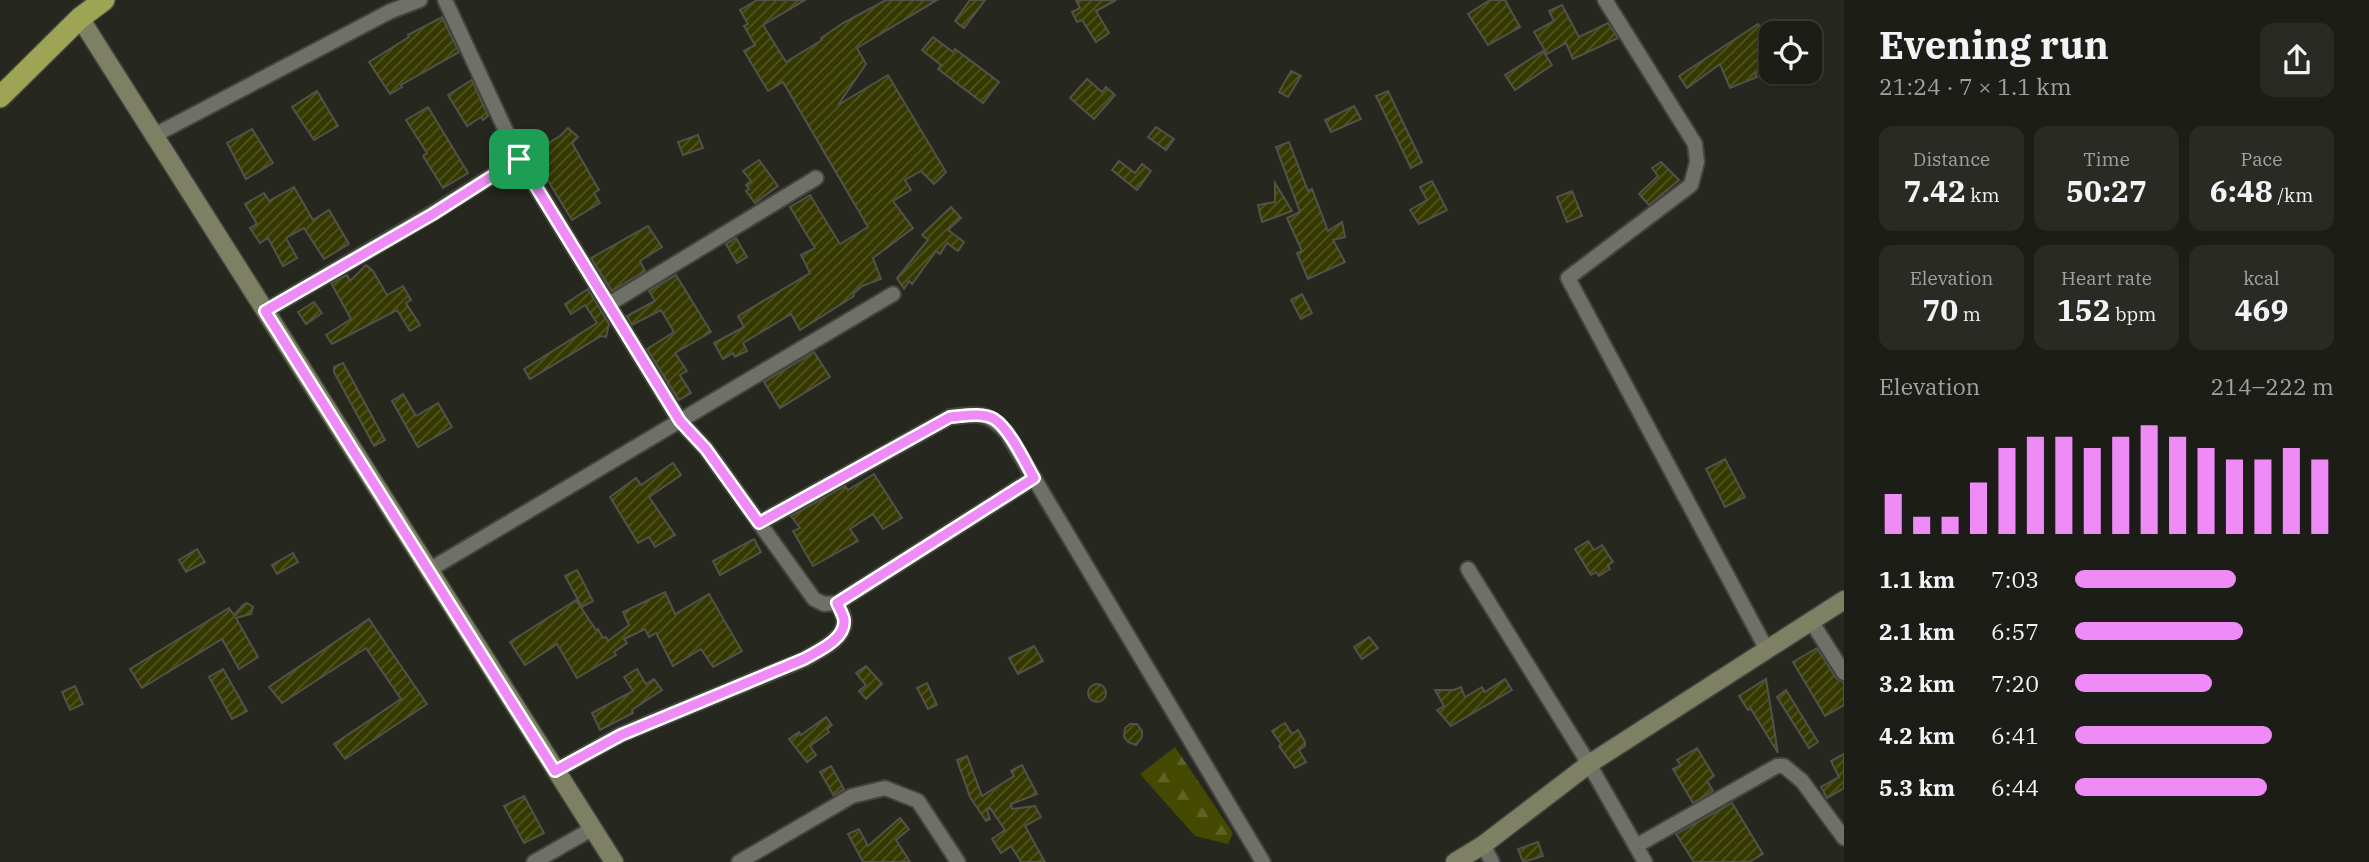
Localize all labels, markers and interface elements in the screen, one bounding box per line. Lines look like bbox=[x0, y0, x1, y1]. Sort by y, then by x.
text: Evening run bbox=[1879, 20, 2109, 69]
map controls bbox=[1759, 21, 1822, 84]
button: locate bbox=[1759, 21, 1822, 84]
button: share bbox=[2260, 23, 2334, 97]
text: 21:24 · 7 × 1.1 km bbox=[1879, 71, 2072, 101]
pin bbox=[489, 129, 549, 189]
icon: arrive bbox=[500, 140, 538, 178]
text: Distance bbox=[1913, 147, 1990, 171]
text: Time bbox=[2083, 147, 2130, 171]
text: Pace bbox=[2241, 147, 2282, 171]
text: 7.42 bbox=[1903, 171, 1966, 210]
text: 50:27 bbox=[2066, 171, 2147, 210]
text: 6:48 bbox=[2210, 171, 2273, 210]
text: km bbox=[1966, 183, 2000, 207]
text: /km bbox=[2273, 183, 2313, 207]
text: Elevation bbox=[1910, 266, 1993, 290]
text: Heart rate bbox=[2061, 266, 2152, 290]
text: kcal bbox=[2243, 266, 2280, 290]
text: 70 bbox=[1922, 290, 1958, 329]
text: 152 bbox=[2057, 290, 2111, 329]
text: 469 bbox=[2235, 290, 2289, 329]
text: m bbox=[1958, 302, 1981, 326]
text: bpm bbox=[2111, 302, 2156, 326]
text: Elevation bbox=[1879, 371, 1980, 401]
text: 214–222 m bbox=[2210, 371, 2334, 401]
text: 1.1 km bbox=[1879, 564, 1955, 594]
text: 7:03 bbox=[1991, 564, 2039, 594]
text: 2.1 km bbox=[1879, 616, 1955, 646]
text: 6:57 bbox=[1991, 616, 2039, 646]
text: 3.2 km bbox=[1879, 668, 1955, 698]
text: 7:20 bbox=[1991, 668, 2039, 698]
text: 4.2 km bbox=[1879, 720, 1955, 750]
text: 6:41 bbox=[1991, 720, 2039, 750]
text: 5.3 km bbox=[1879, 772, 1955, 802]
text: 6:44 bbox=[1991, 772, 2039, 802]

